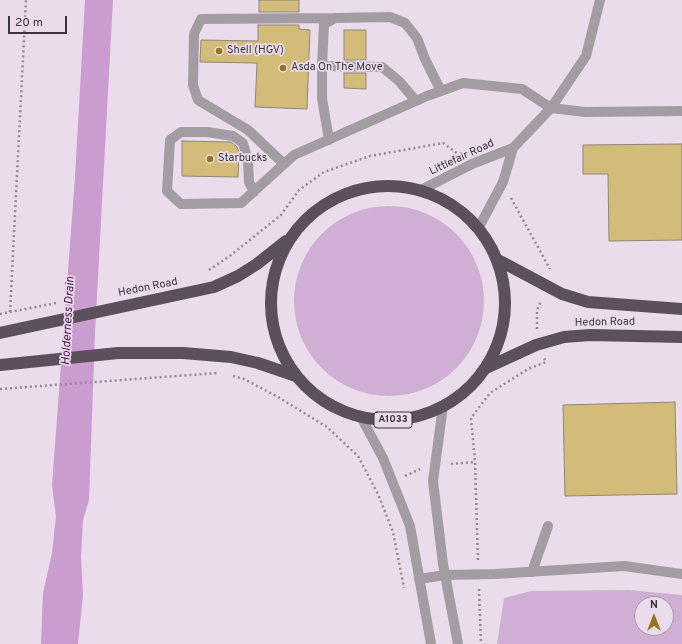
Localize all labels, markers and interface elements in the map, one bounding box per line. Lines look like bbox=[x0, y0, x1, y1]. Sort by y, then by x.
scale bar bbox=[10, 8, 69, 34]
text: 20 m bbox=[15, 15, 43, 31]
place label: Shell (HGV) bbox=[227, 44, 284, 58]
marker: Shell (HGV) bbox=[214, 46, 224, 56]
place label: Asda On The Move bbox=[291, 61, 383, 75]
marker: Asda On The Move bbox=[278, 63, 288, 73]
street label: Littlefair Road bbox=[427, 137, 497, 179]
place label: Starbucks bbox=[218, 152, 267, 166]
marker: Starbucks bbox=[205, 154, 215, 164]
water label: Holderness Drain bbox=[59, 276, 79, 366]
street label: Hedon Road bbox=[117, 276, 179, 300]
street label: Hedon Road bbox=[575, 316, 635, 330]
road number: A1033 bbox=[374, 412, 412, 428]
north arrow bbox=[634, 596, 674, 636]
text: N bbox=[650, 598, 658, 612]

